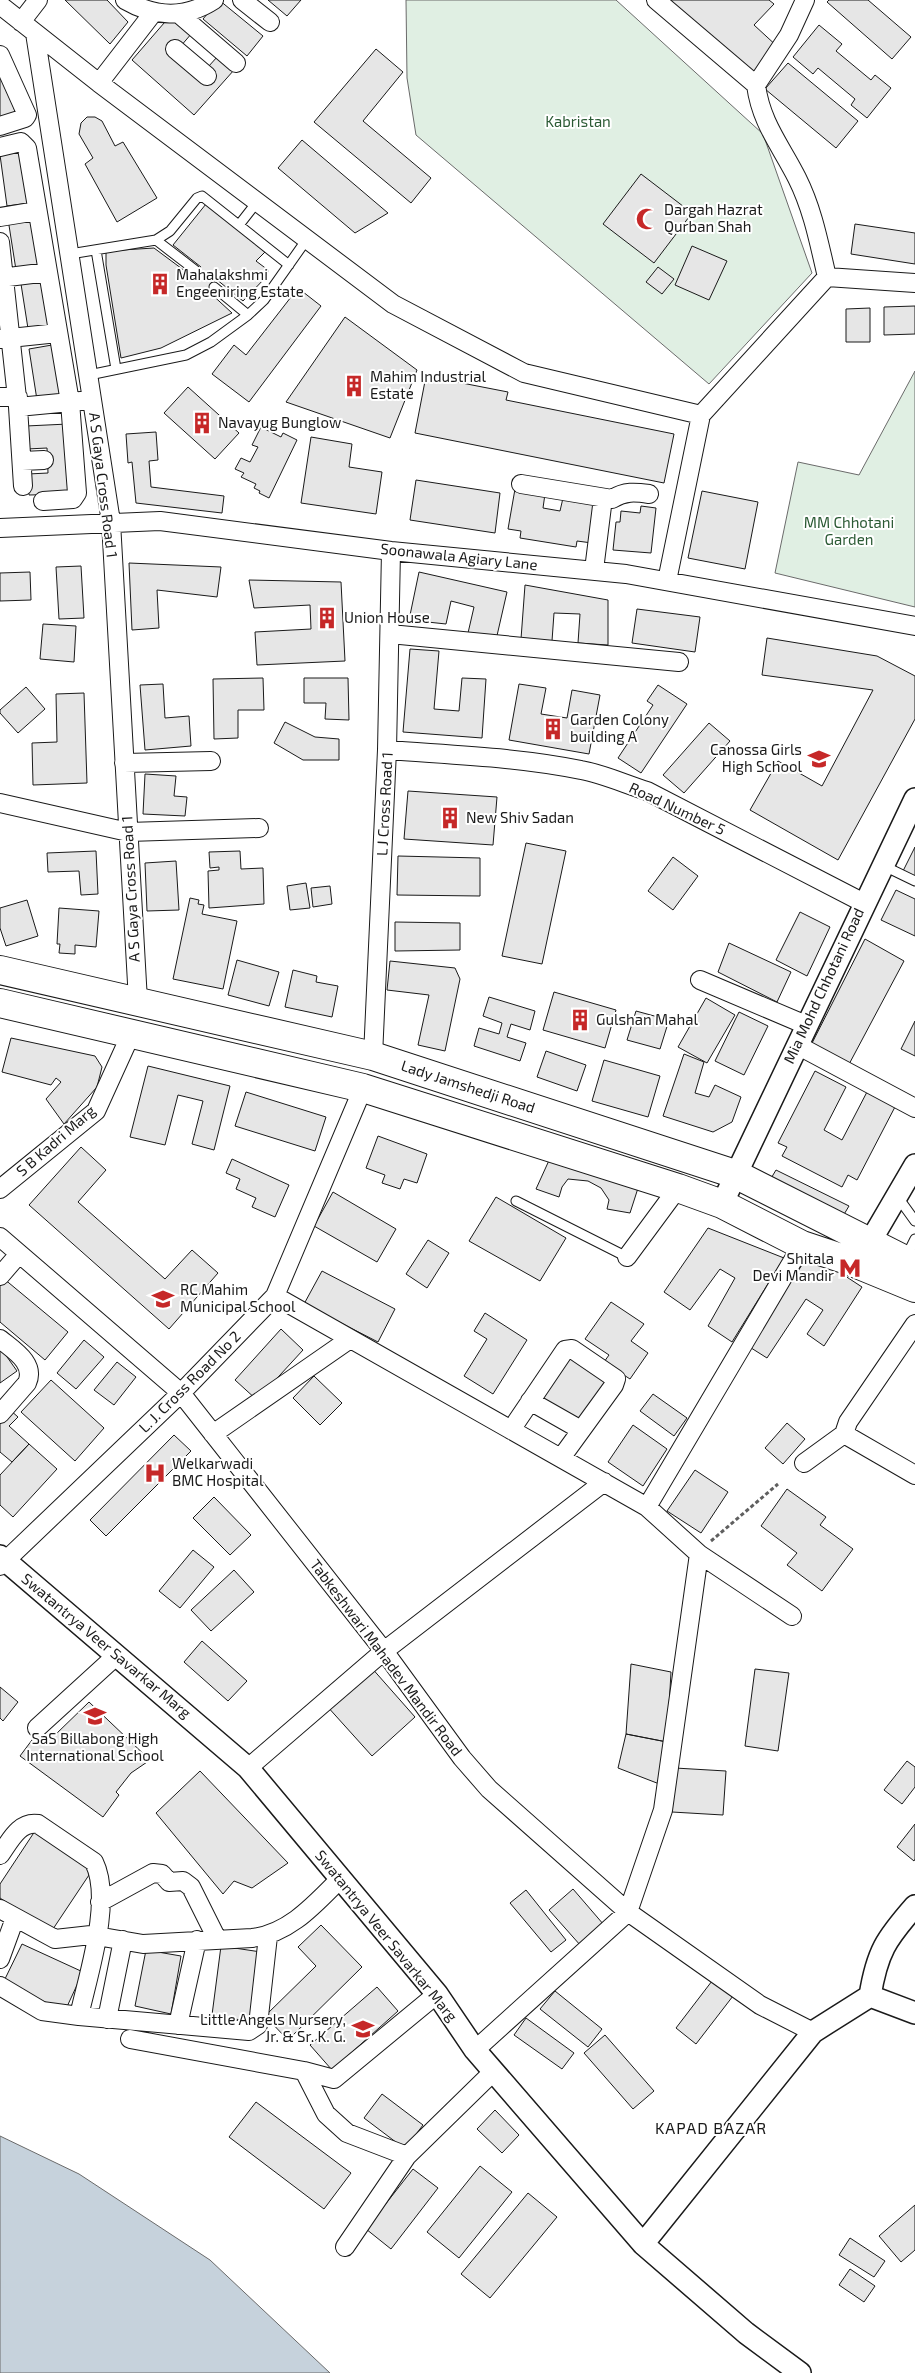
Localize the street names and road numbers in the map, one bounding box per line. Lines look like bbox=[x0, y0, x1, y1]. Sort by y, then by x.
street label: A S Gaya Cross Road 1 bbox=[86, 411, 122, 559]
street label: Soonawala Agiary Lane bbox=[380, 539, 539, 573]
street label: L J Cross Road 1 bbox=[372, 751, 396, 856]
street label: Road Number 5 bbox=[627, 778, 728, 838]
street label: A S Gaya Cross Road 1 bbox=[117, 815, 143, 963]
street label: Mia Mohd Chhotani Road bbox=[779, 905, 867, 1066]
street label: Lady Jamshedji Road bbox=[399, 1056, 538, 1117]
street label: S B Kadri Marg bbox=[12, 1101, 99, 1179]
street label: L. J. Cross Road No 2 bbox=[135, 1327, 244, 1436]
street label: Tabkeshwari Mahadev Mandir Road bbox=[307, 1556, 467, 1759]
street label: Swatantrya Veer Savarkar Marg bbox=[18, 1569, 195, 1722]
street label: Swatantrya Veer Savarkar Marg bbox=[312, 1846, 462, 2025]

